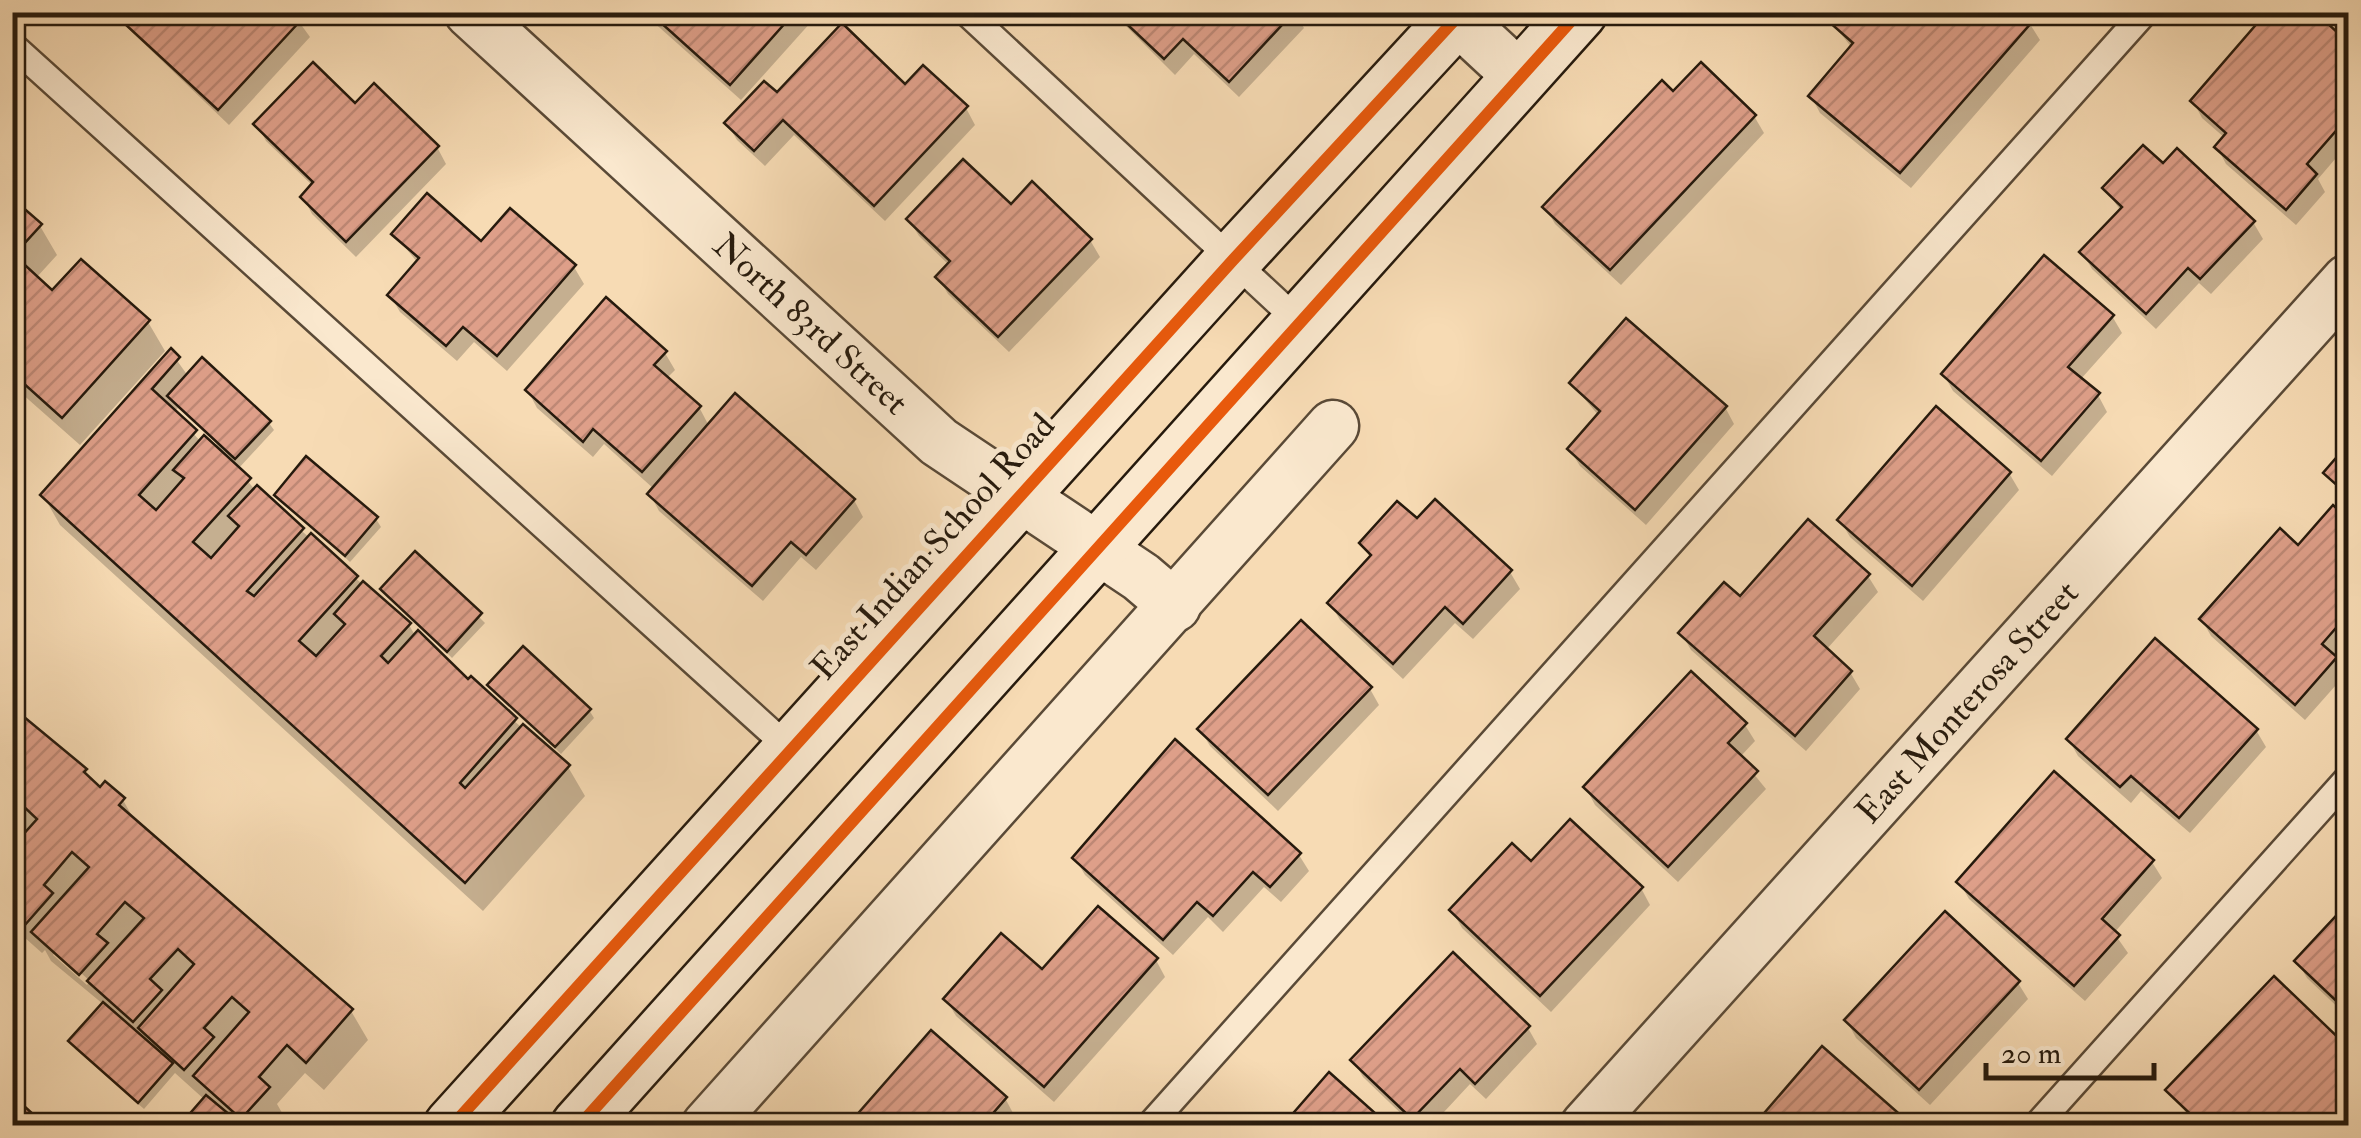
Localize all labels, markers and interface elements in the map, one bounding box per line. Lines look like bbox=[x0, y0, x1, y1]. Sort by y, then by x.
street label: North 83rd Street bbox=[704, 224, 917, 425]
street label: East Indian School Road bbox=[802, 405, 1064, 689]
street label: East Monterosa Street bbox=[1847, 572, 2088, 833]
scale bar bbox=[1986, 1018, 2154, 1080]
text: 20 m bbox=[2001, 1035, 2061, 1072]

